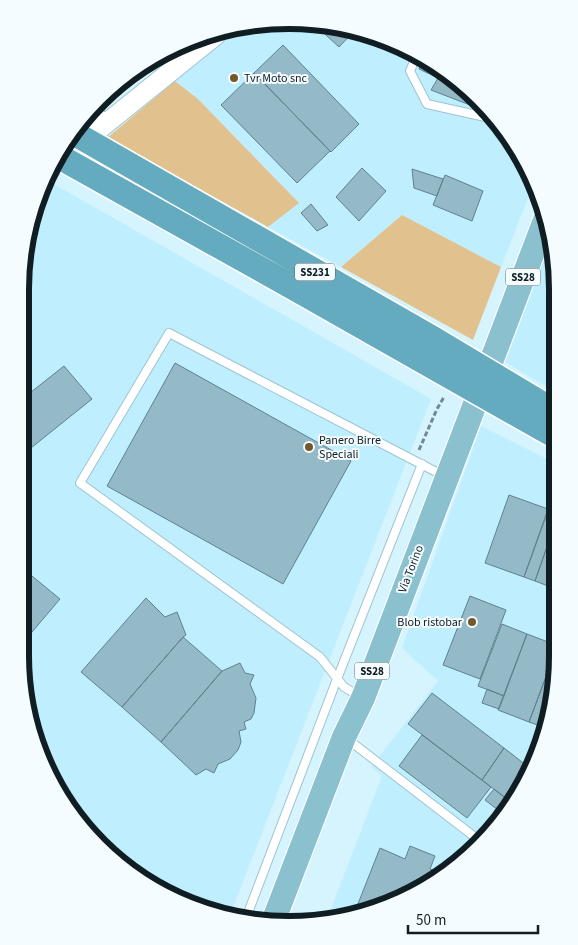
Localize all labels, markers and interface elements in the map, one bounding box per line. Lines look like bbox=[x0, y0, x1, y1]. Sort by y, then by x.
place label: Tvr Moto snc bbox=[244, 70, 308, 87]
marker: Tvr Moto snc bbox=[228, 72, 240, 84]
road number: SS231 bbox=[295, 264, 335, 280]
road number: SS28 bbox=[506, 268, 540, 286]
place label: Panero Birre Speciali bbox=[319, 432, 381, 463]
marker: Panero Birre Speciali bbox=[303, 441, 315, 453]
street label: Via Torino bbox=[394, 543, 428, 595]
place label: Blob ristobar bbox=[397, 614, 463, 631]
marker: Blob ristobar bbox=[466, 616, 478, 628]
road number: SS28 bbox=[354, 662, 390, 679]
scale bar bbox=[408, 902, 538, 934]
text: 50 m bbox=[416, 910, 446, 931]

